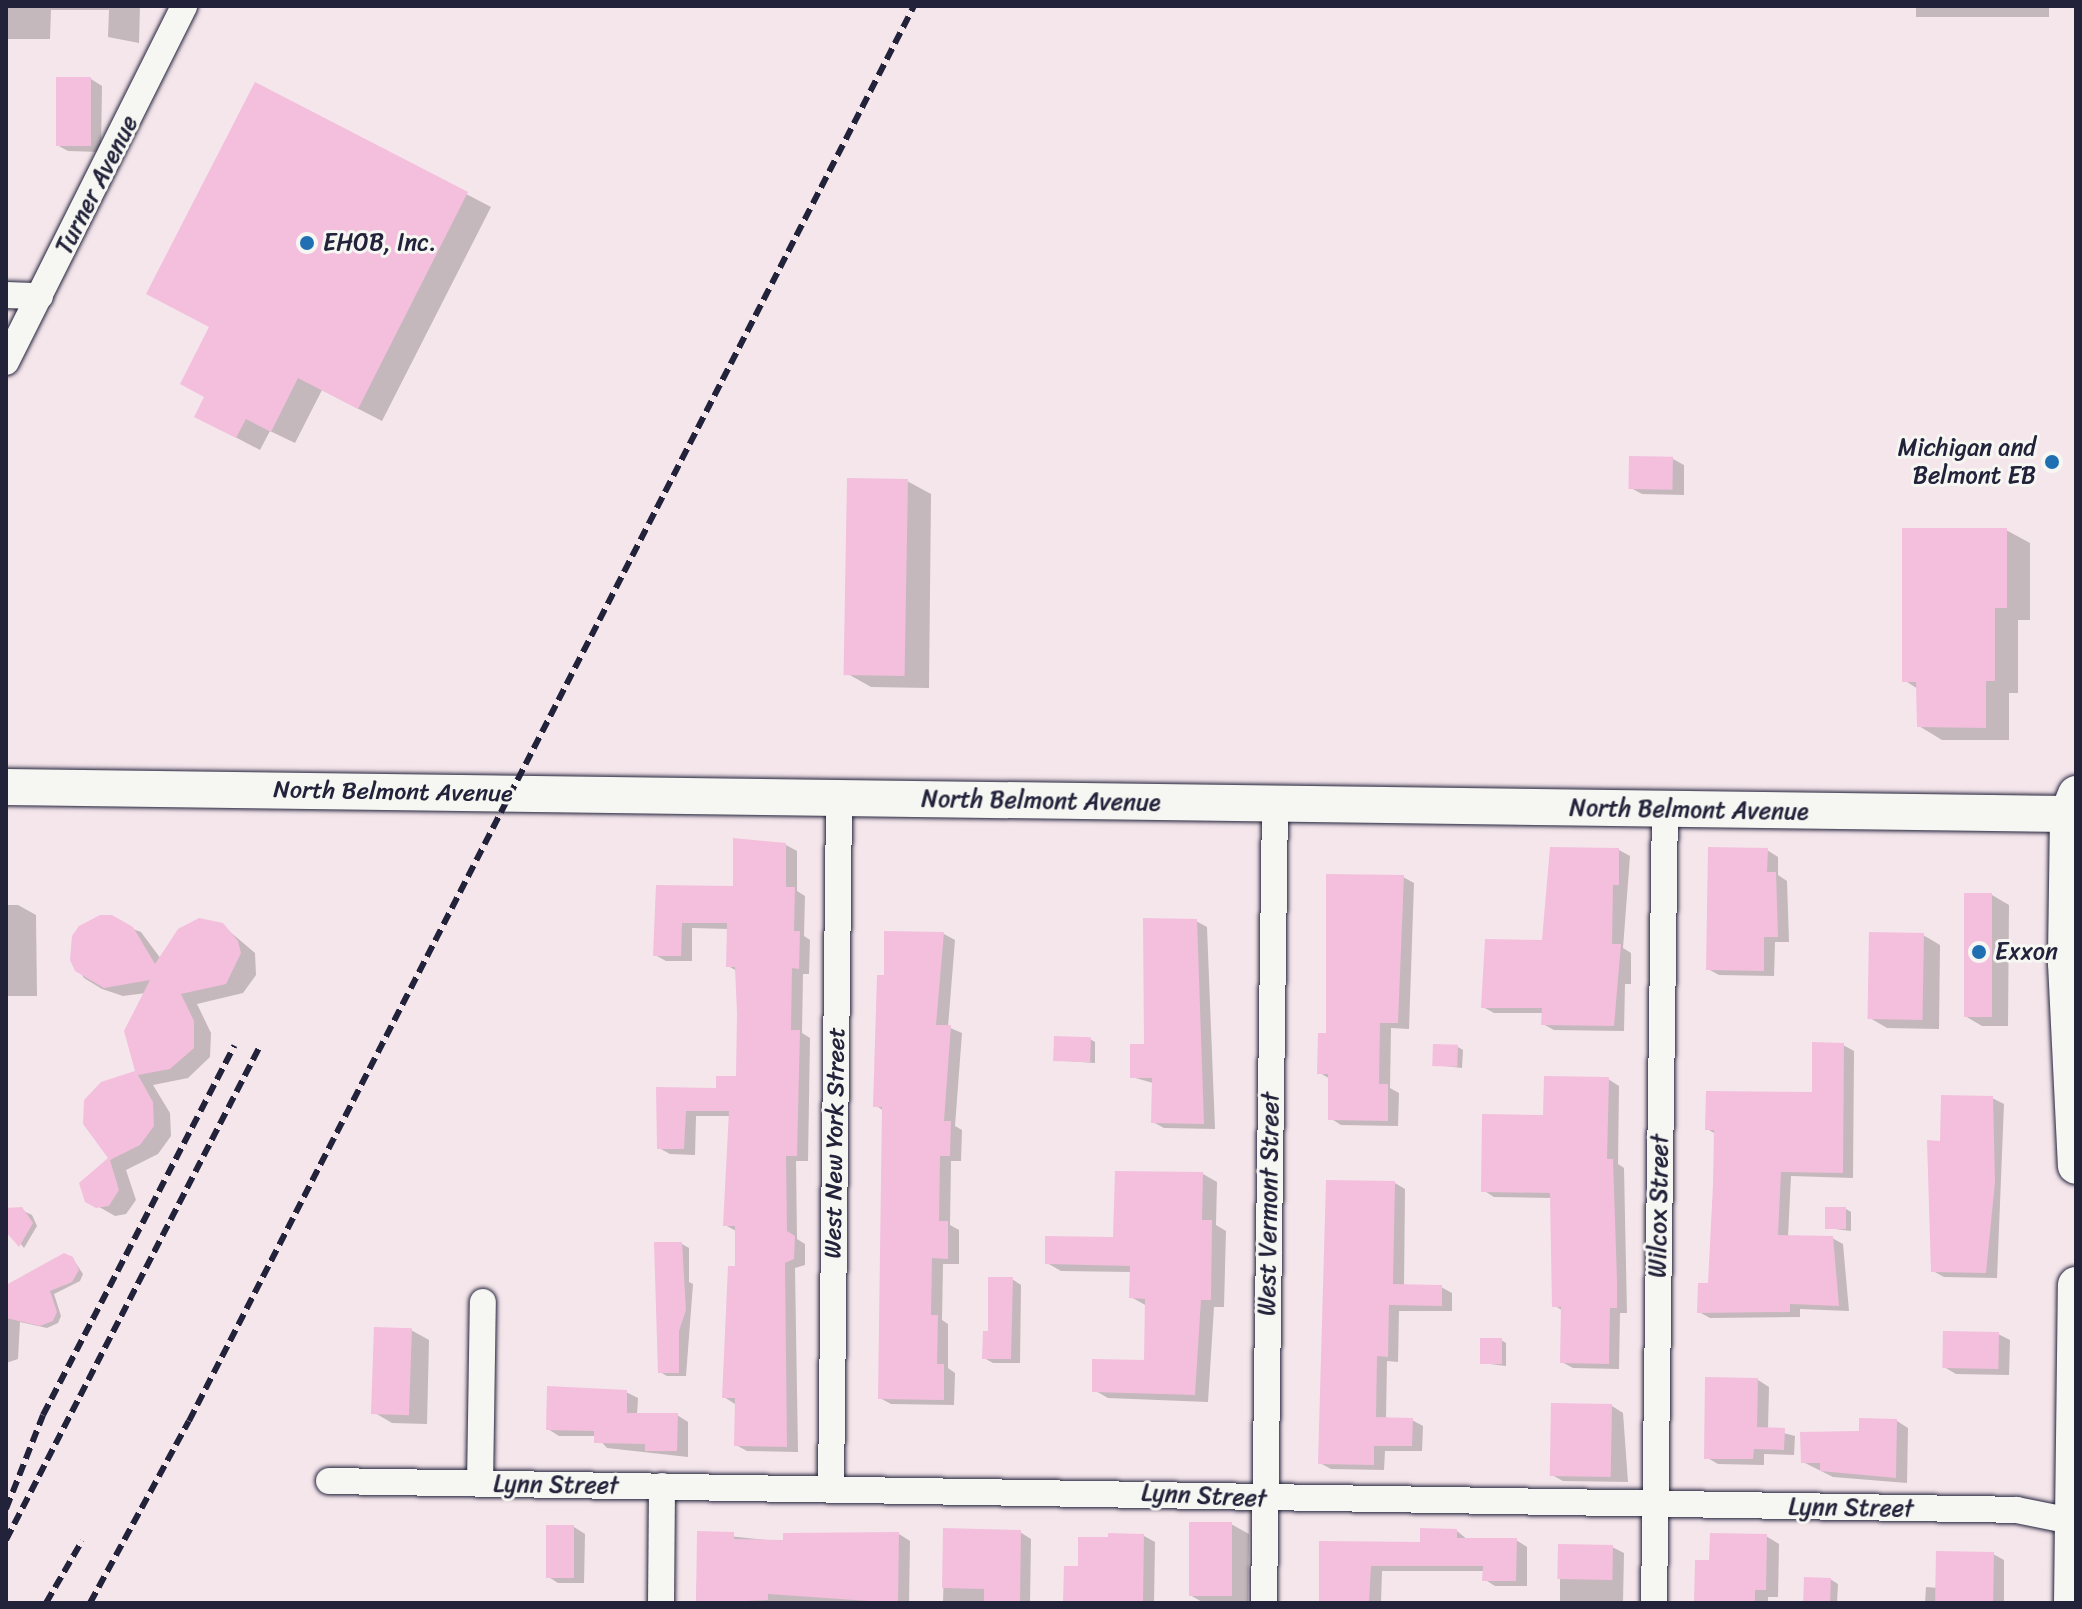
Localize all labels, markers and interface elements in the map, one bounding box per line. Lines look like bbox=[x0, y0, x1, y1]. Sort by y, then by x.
street label: Turner Avenue bbox=[50, 111, 144, 259]
place label: EHOB, Inc. bbox=[323, 229, 439, 257]
marker: EHOB, Inc. bbox=[298, 234, 316, 252]
place label: Michigan and Belmont EB bbox=[1898, 434, 2036, 490]
marker: Michigan and Belmont EB bbox=[2043, 453, 2061, 471]
street label: North Belmont Avenue bbox=[273, 776, 513, 808]
street label: North Belmont Avenue bbox=[921, 785, 1161, 817]
street label: North Belmont Avenue bbox=[1569, 794, 1809, 826]
place label: Exxon bbox=[1995, 938, 2058, 966]
marker: Exxon bbox=[1970, 943, 1988, 961]
street label: West New York Street bbox=[819, 1027, 851, 1259]
street label: West Vermont Street bbox=[1253, 1092, 1285, 1316]
street label: Wilcox Street bbox=[1643, 1134, 1675, 1278]
street label: Lynn Street bbox=[493, 1470, 619, 1500]
street label: Lynn Street bbox=[1141, 1478, 1267, 1514]
street label: Lynn Street bbox=[1788, 1493, 1914, 1523]

